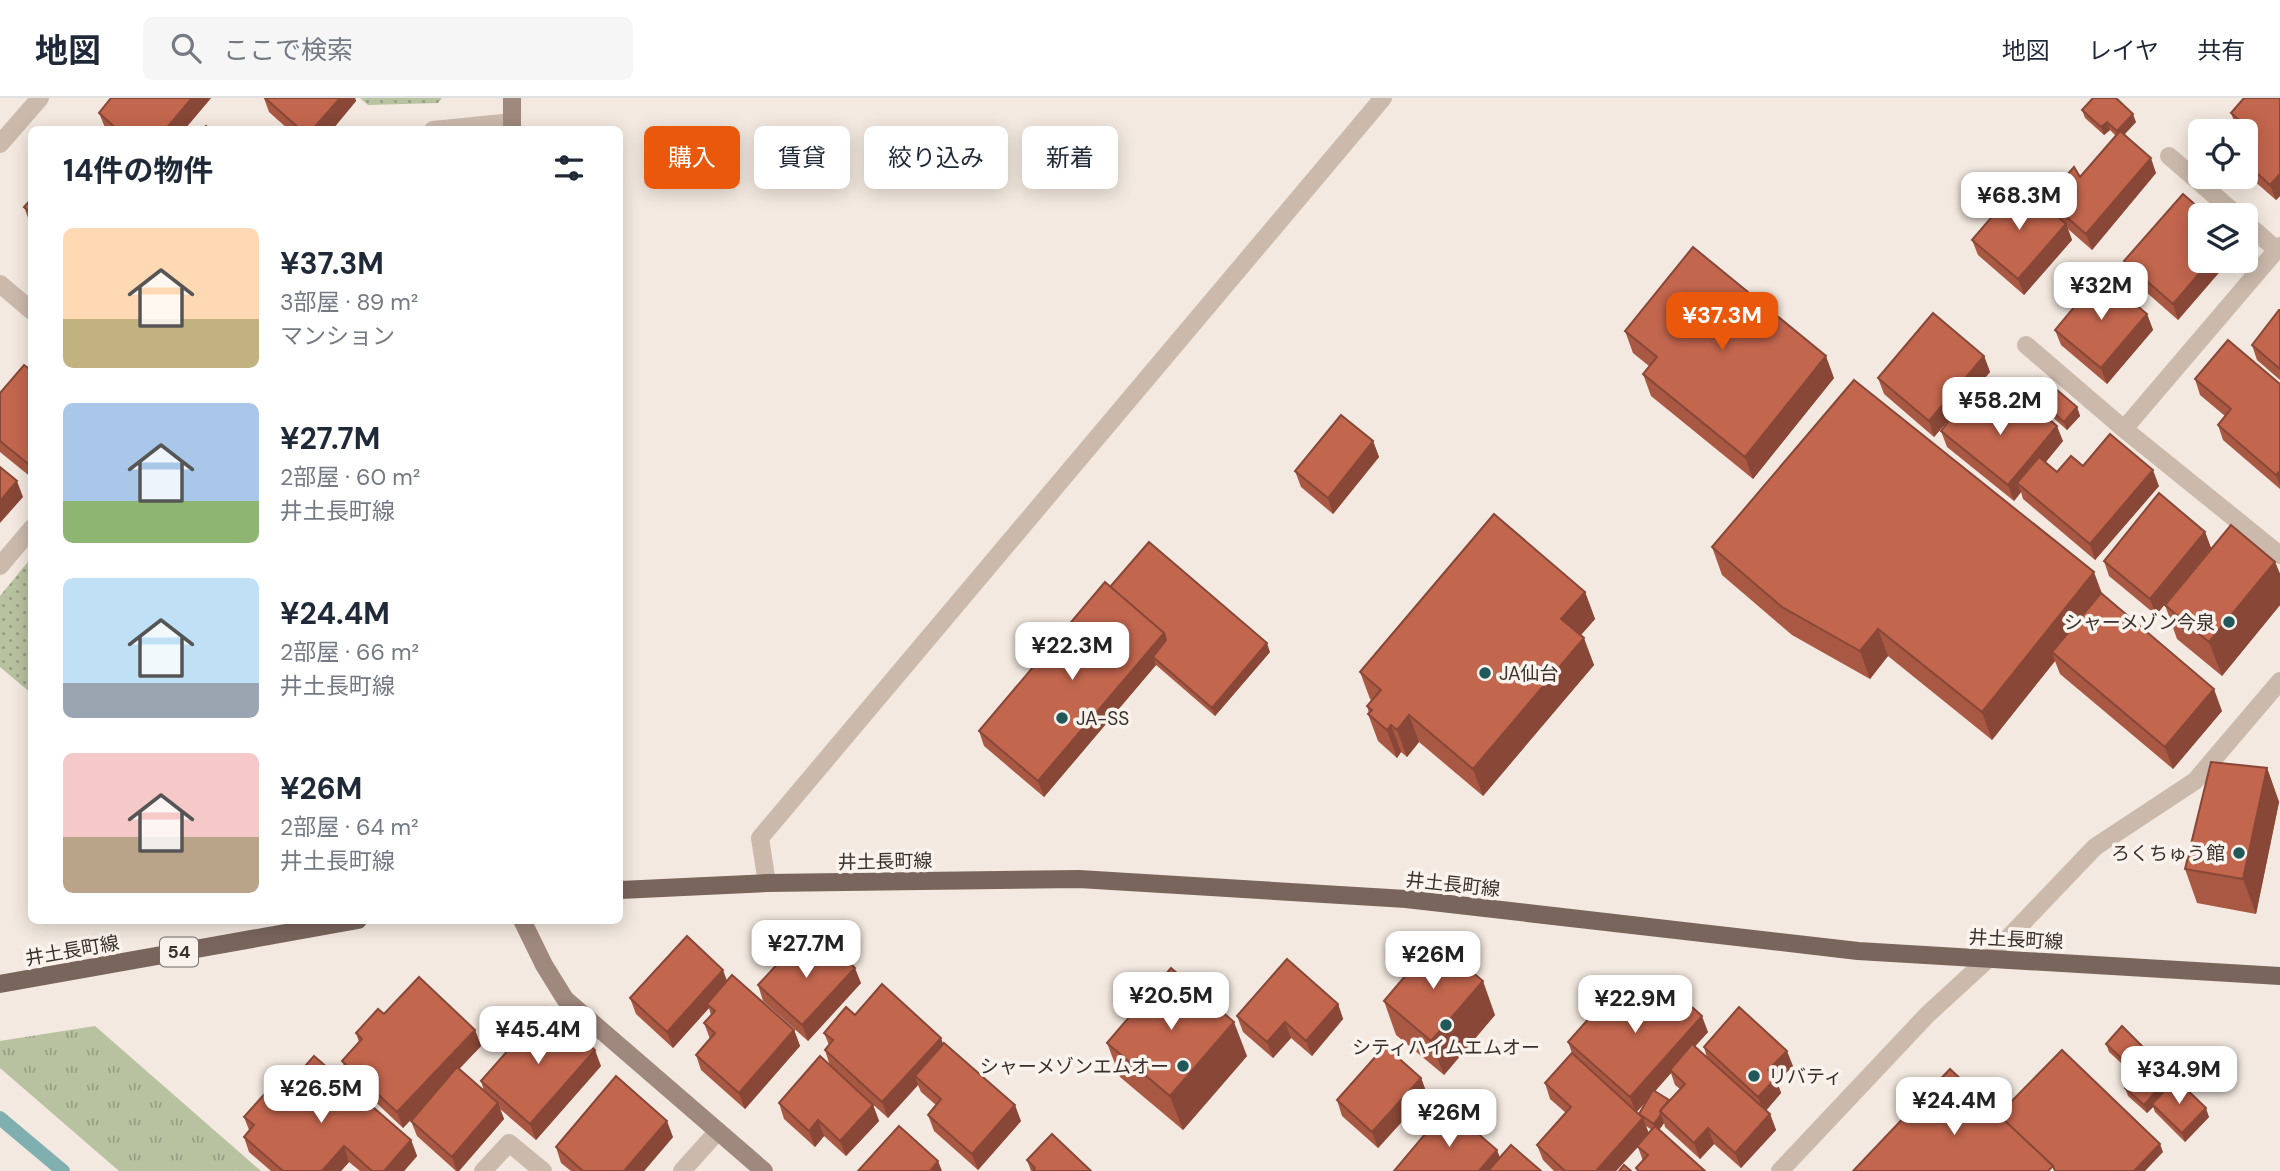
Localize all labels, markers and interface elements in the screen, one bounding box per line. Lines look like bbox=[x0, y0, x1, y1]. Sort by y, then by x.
search box bbox=[143, 17, 633, 80]
text: 地図 bbox=[35, 29, 101, 72]
icon: search bbox=[167, 29, 205, 67]
text: ここで検索 bbox=[223, 33, 353, 67]
text: 地図 bbox=[2002, 35, 2050, 66]
text: レイヤ bbox=[2088, 35, 2159, 66]
text: 共有 bbox=[2197, 35, 2245, 66]
map controls bbox=[2188, 119, 2258, 273]
button: locate bbox=[2188, 119, 2258, 189]
chip: 購入 bbox=[644, 126, 740, 189]
chip: 賃貸 bbox=[754, 126, 850, 189]
chip: 絞り込み bbox=[864, 126, 1008, 189]
chip: 新着 bbox=[1022, 126, 1118, 189]
icon: filters bbox=[550, 149, 588, 187]
text: 14件の物件 bbox=[63, 151, 213, 190]
pin: ¥68.3M bbox=[1962, 172, 2076, 232]
text: ¥68.3M bbox=[1977, 180, 2061, 210]
button: layers bbox=[2188, 203, 2258, 273]
text: ¥37.3M bbox=[280, 244, 384, 283]
icon: home bbox=[119, 256, 203, 340]
pin: ¥32M bbox=[2060, 262, 2142, 322]
text: ¥32M bbox=[2070, 270, 2132, 300]
text: 3部屋 · 89 m² bbox=[280, 287, 418, 317]
pin: ¥37.3M bbox=[1665, 292, 1779, 352]
text: ¥37.3M bbox=[1682, 300, 1762, 330]
text: マンション bbox=[280, 321, 395, 351]
pin: ¥58.2M bbox=[1943, 378, 2057, 437]
text: ¥58.2M bbox=[1958, 385, 2042, 415]
text: ¥27.7M bbox=[280, 419, 380, 458]
icon: home bbox=[119, 431, 203, 515]
text: 2部屋 · 60 m² bbox=[280, 462, 420, 492]
text: 井土長町線 bbox=[280, 496, 395, 526]
text: ¥24.4M bbox=[280, 594, 390, 633]
icon: home bbox=[119, 606, 203, 690]
place label: シャーメゾン今泉 bbox=[2064, 610, 2215, 635]
marker: シャーメゾン今泉 bbox=[2221, 614, 2237, 630]
pin: ¥22.3M bbox=[1015, 622, 1129, 682]
text: ¥22.3M bbox=[1031, 630, 1113, 660]
text: 2部屋 · 66 m² bbox=[280, 637, 419, 667]
place label: JA仙台 bbox=[1499, 661, 1559, 686]
marker: JA仙台 bbox=[1477, 665, 1493, 681]
text: 井土長町線 bbox=[280, 671, 395, 701]
place label: JA-SS bbox=[1076, 706, 1129, 731]
marker: JA-SS bbox=[1054, 710, 1070, 726]
text: ¥26M bbox=[280, 769, 362, 808]
icon: home bbox=[119, 781, 203, 865]
text: 2部屋 · 64 m² bbox=[280, 812, 419, 842]
place label: ろくちゅう館 bbox=[2111, 841, 2225, 866]
marker: ろくちゅう館 bbox=[2231, 845, 2247, 861]
text: 井土長町線 bbox=[280, 846, 395, 876]
street label: 井土長町線 bbox=[837, 848, 933, 875]
street label: 井土長町線 bbox=[1404, 867, 1502, 902]
pin: ¥27.7M bbox=[749, 920, 863, 980]
street label: 井土長町線 bbox=[1968, 925, 2064, 954]
text: ¥27.7M bbox=[768, 928, 844, 958]
street label: 井土長町線 bbox=[23, 930, 121, 971]
pin: ¥26M bbox=[1392, 932, 1474, 991]
road number: 54 bbox=[160, 938, 198, 966]
text: ¥26M bbox=[1401, 939, 1465, 969]
pin: ¥20.5M bbox=[1114, 972, 1228, 1032]
pin: ¥22.9M bbox=[1578, 976, 1692, 1035]
text: ¥20.5M bbox=[1129, 980, 1213, 1010]
text: ¥22.9M bbox=[1594, 983, 1676, 1013]
pin: ¥45.4M bbox=[481, 1006, 595, 1066]
text: ¥45.4M bbox=[495, 1014, 581, 1044]
marker: シティハイムエムオー bbox=[1438, 1017, 1454, 1033]
place label: シティハイムエムオー bbox=[1352, 1035, 1540, 1060]
pin: ¥34.9M bbox=[2122, 1046, 2236, 1106]
place label: シャーメゾンエムオー bbox=[980, 1054, 1169, 1079]
text: ¥34.9M bbox=[2137, 1054, 2221, 1084]
marker: シャーメゾンエムオー bbox=[1175, 1058, 1191, 1074]
place label: リバティ bbox=[1768, 1064, 1843, 1089]
pin: ¥26.5M bbox=[264, 1066, 378, 1125]
marker: リバティ bbox=[1746, 1068, 1762, 1084]
text: ¥26.5M bbox=[280, 1073, 362, 1103]
pin: ¥24.4M bbox=[1897, 1077, 2011, 1137]
text: ¥24.4M bbox=[1912, 1085, 1996, 1115]
pin: ¥26M bbox=[1408, 1090, 1490, 1149]
text: ¥26M bbox=[1417, 1097, 1481, 1127]

